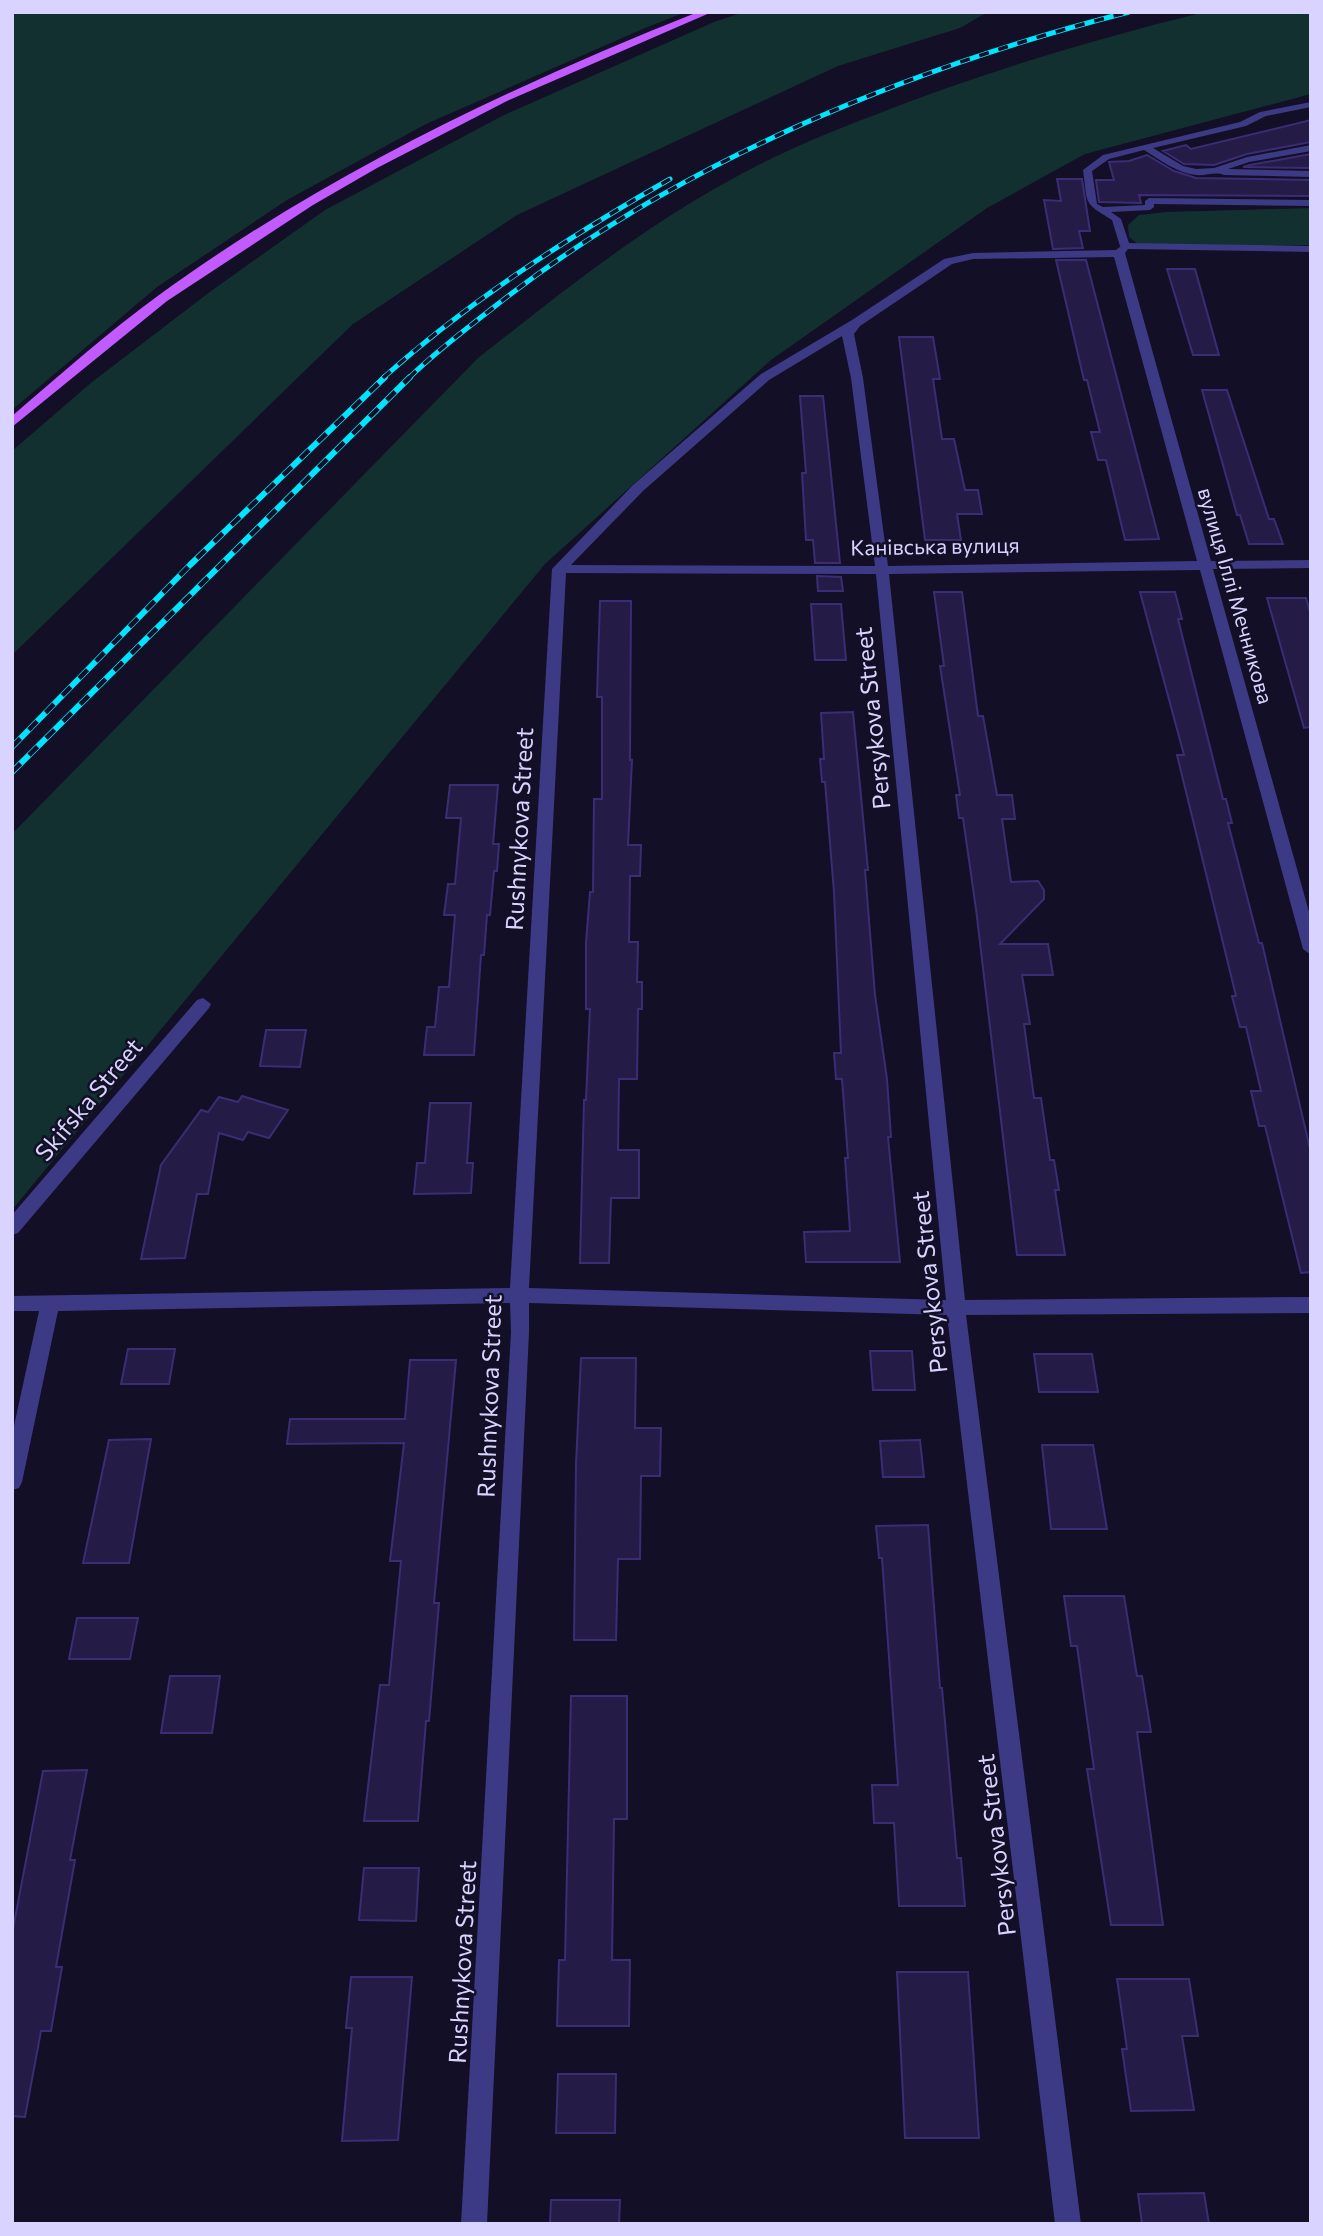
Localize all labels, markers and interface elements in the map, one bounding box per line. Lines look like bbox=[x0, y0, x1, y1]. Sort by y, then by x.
street label: вулиця Іллі Мечникова bbox=[1194, 485, 1279, 707]
street label: Канівська вулиця bbox=[850, 532, 1020, 559]
street label: Persykova Street bbox=[848, 625, 895, 811]
street label: Rushnykova Street bbox=[499, 726, 538, 931]
street label: Skifska Street bbox=[28, 1032, 148, 1166]
street label: Persykova Street bbox=[905, 1189, 952, 1375]
street label: Rushnykova Street bbox=[470, 1294, 507, 1498]
street label: Persykova Street bbox=[970, 1752, 1021, 1938]
street label: Rushnykova Street bbox=[442, 1859, 481, 2064]

